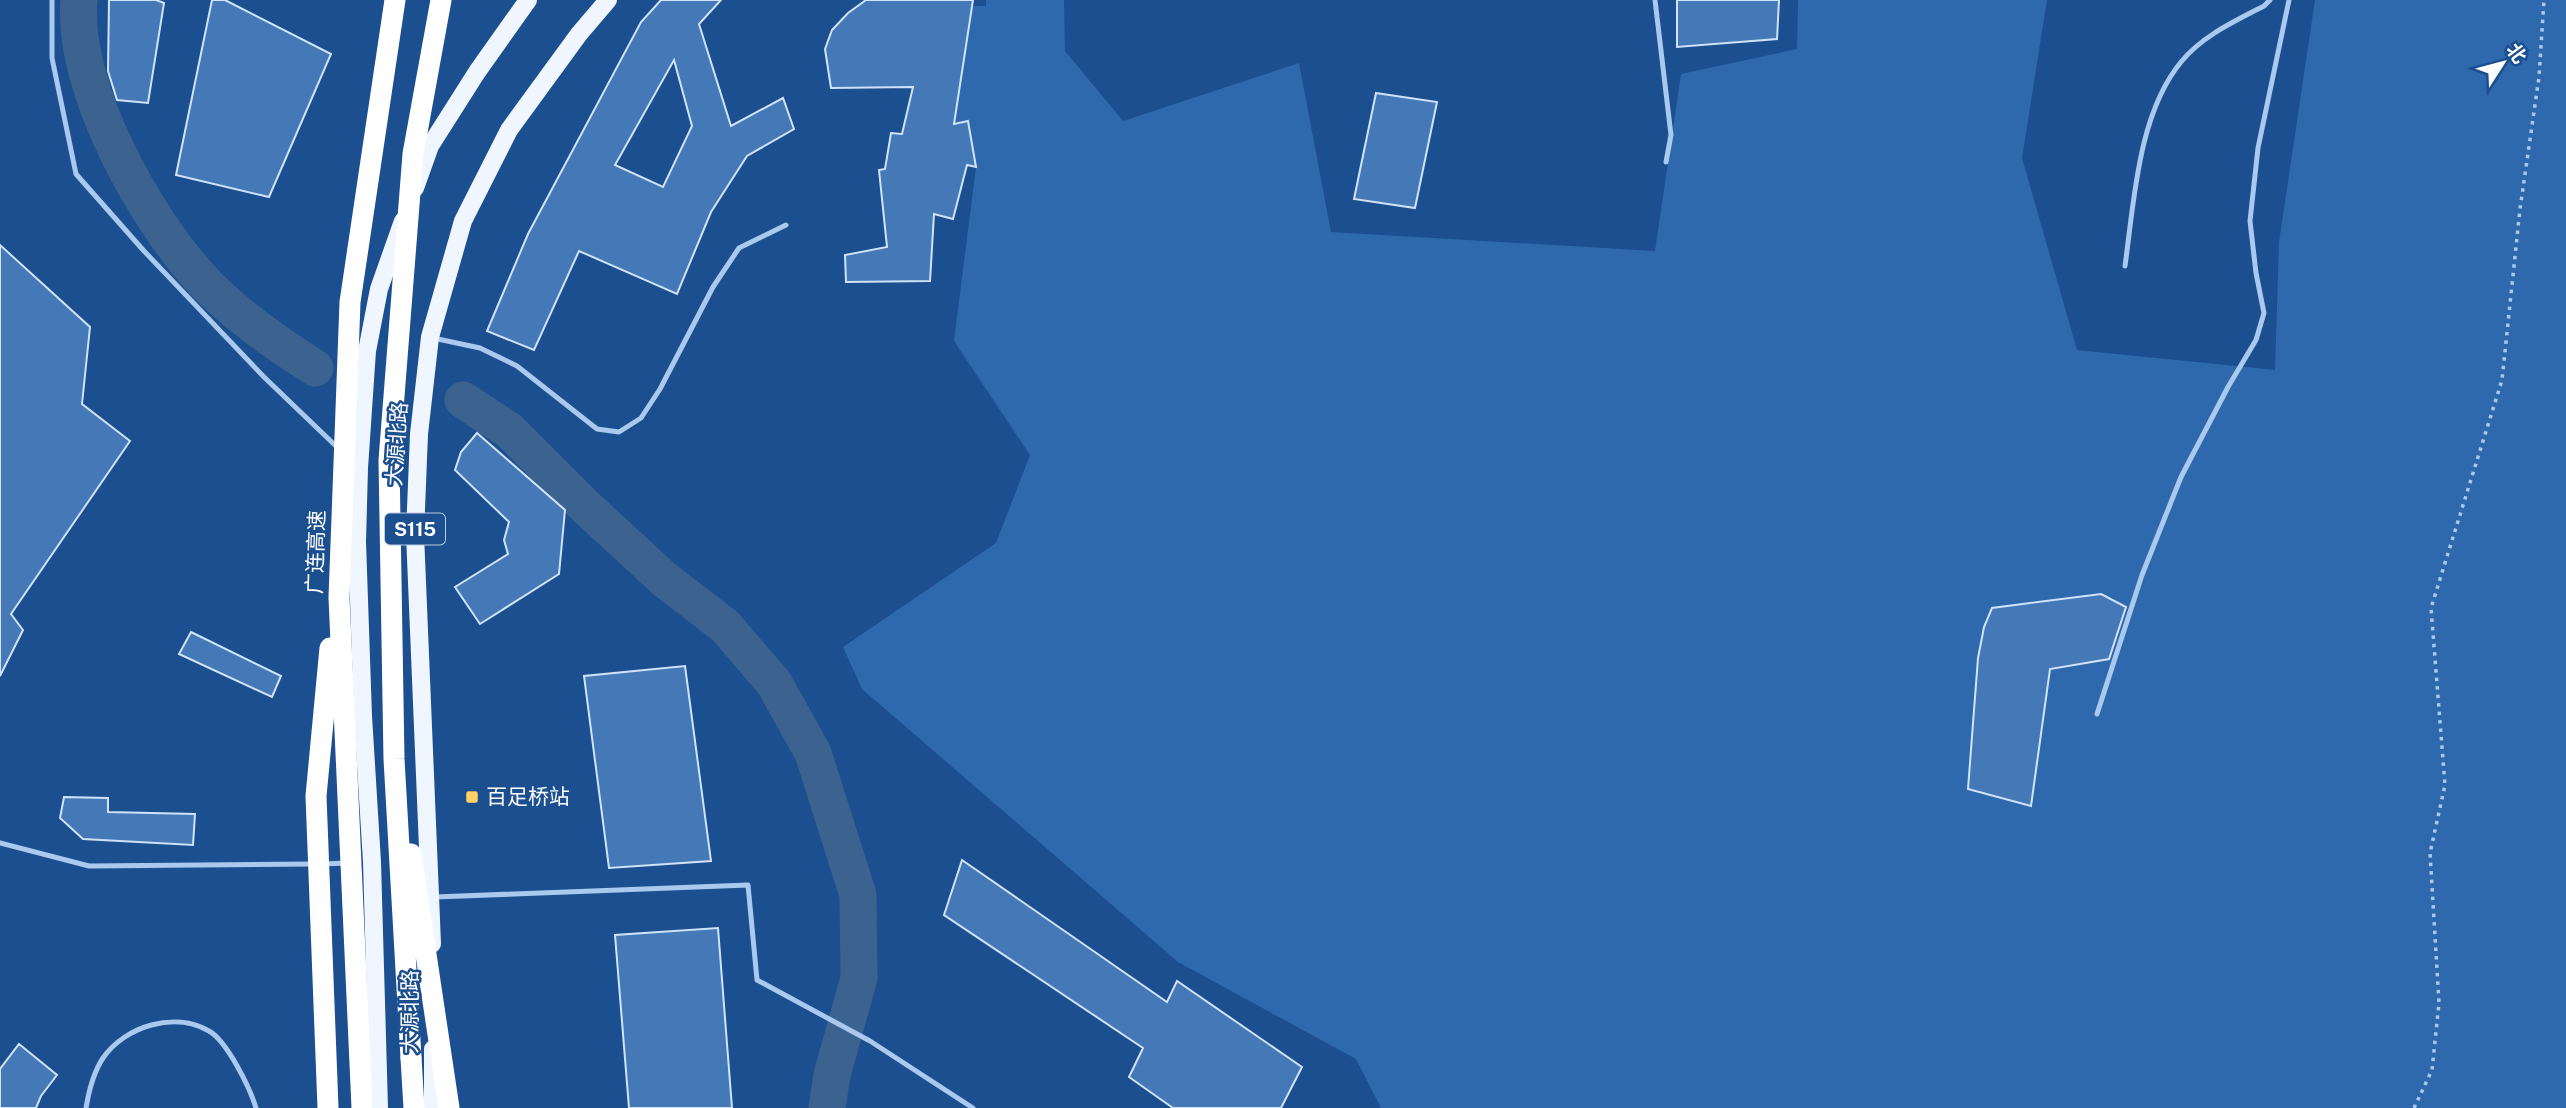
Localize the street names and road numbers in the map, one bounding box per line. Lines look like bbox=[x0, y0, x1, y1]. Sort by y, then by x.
street label: 大源北路 bbox=[381, 401, 412, 487]
street label: 广连高速 bbox=[302, 510, 329, 594]
road number: S115 bbox=[385, 514, 445, 544]
street label: 大源北路 bbox=[397, 970, 422, 1054]

